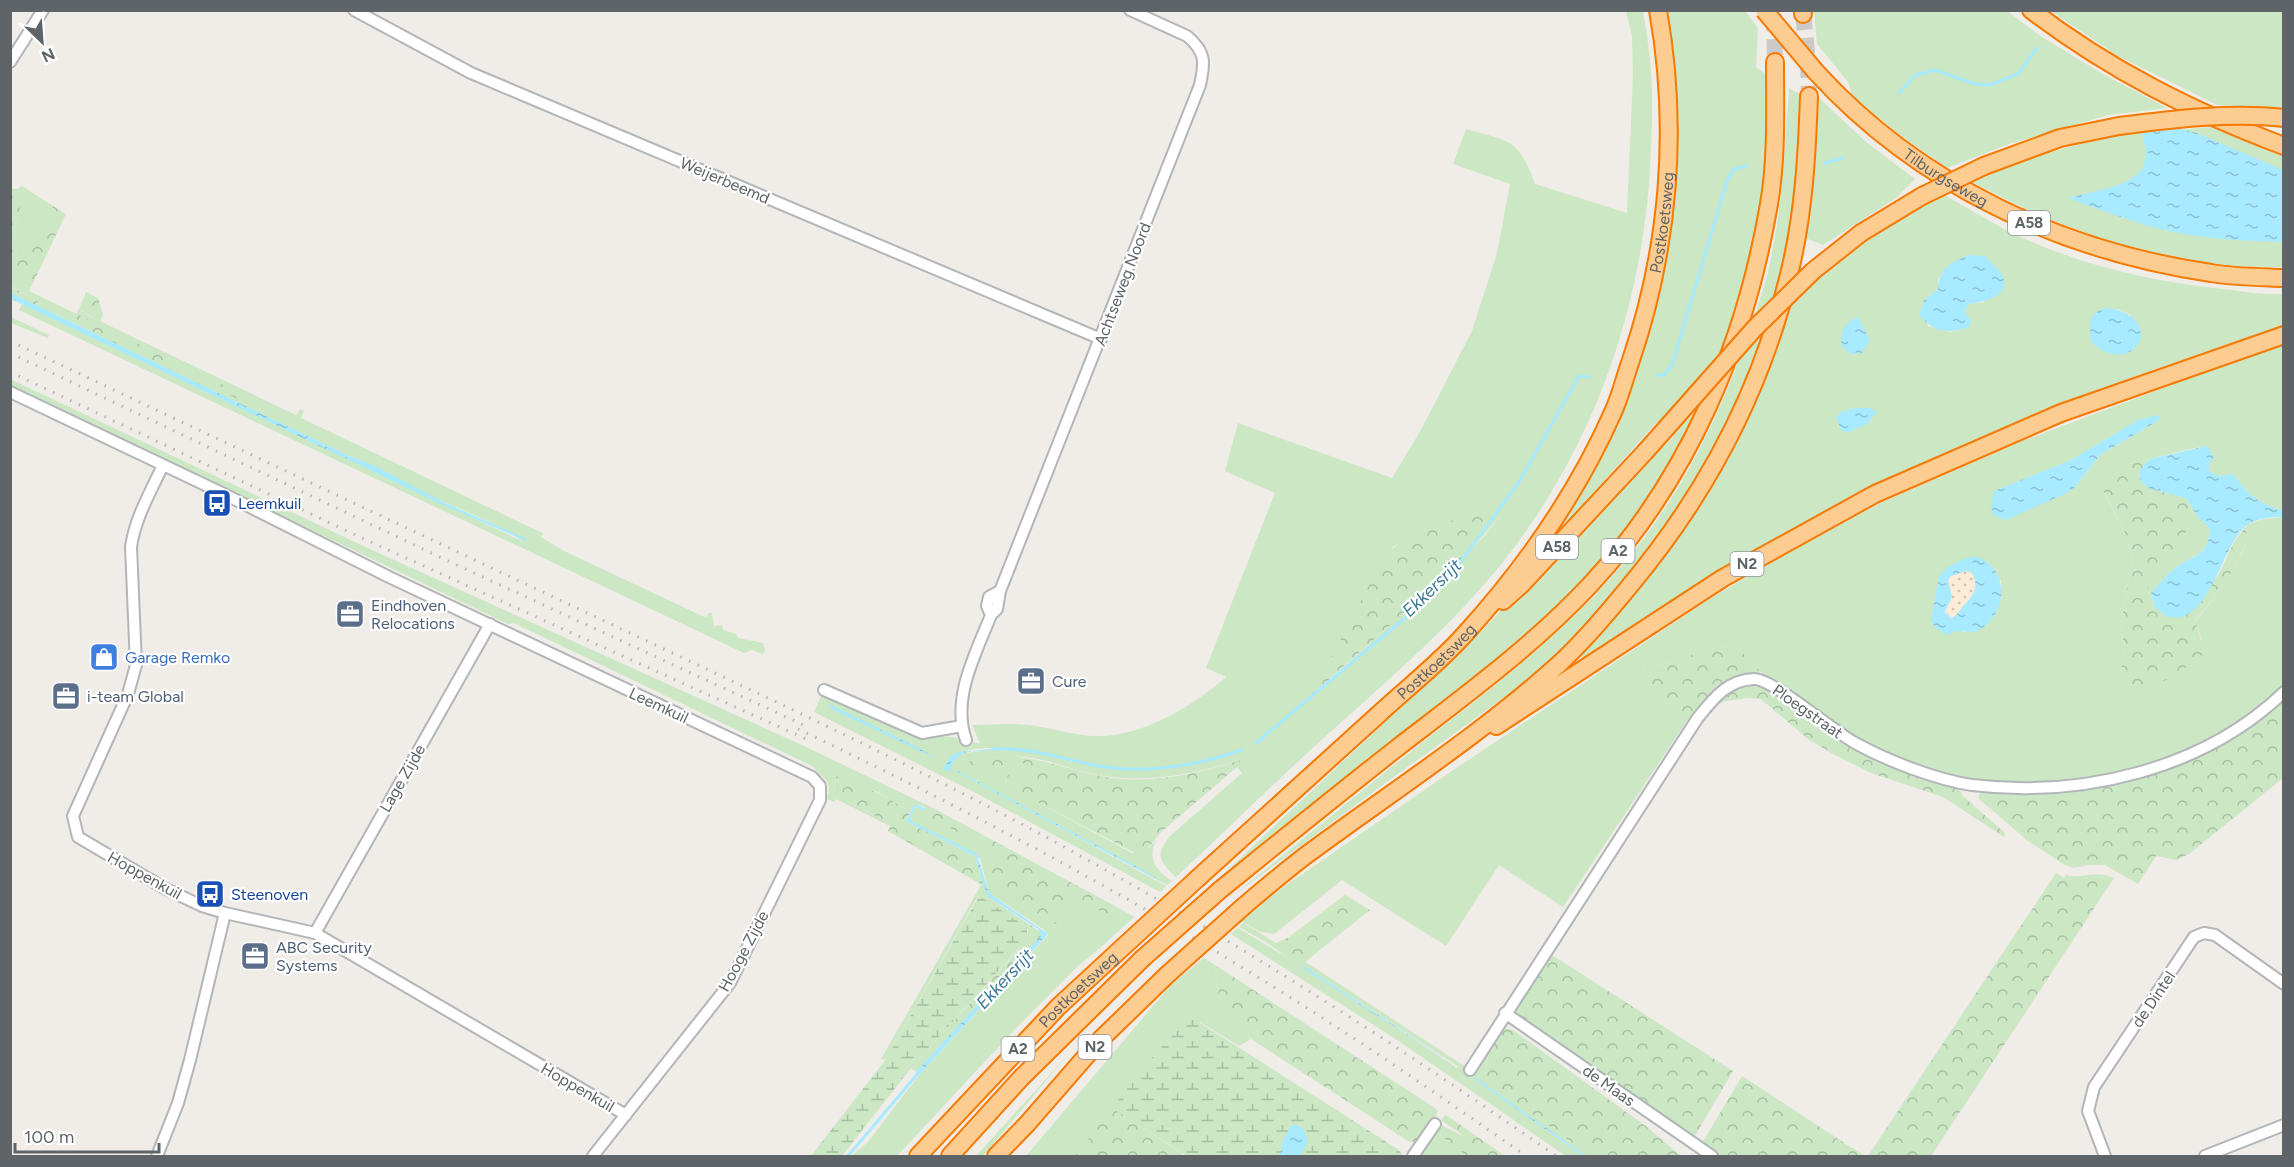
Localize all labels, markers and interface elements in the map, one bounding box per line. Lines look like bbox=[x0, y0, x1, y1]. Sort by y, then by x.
north arrow bbox=[12, 12, 72, 72]
text: N bbox=[39, 44, 58, 66]
street label: Tilburgseweg bbox=[1900, 145, 1991, 211]
street label: Weijerbeemd bbox=[677, 153, 772, 208]
street label: Postkoetsweg bbox=[1646, 171, 1678, 275]
road number: A58 bbox=[2008, 211, 2050, 235]
street label: Achtseweg Noord bbox=[1090, 220, 1155, 349]
bus stop icon: Leemkuil bbox=[201, 487, 233, 519]
place label: Leemkuil bbox=[238, 494, 301, 513]
road number: A58 bbox=[1536, 535, 1578, 559]
road number: A2 bbox=[1602, 539, 1634, 563]
road number: N2 bbox=[1730, 552, 1764, 576]
water label: Ekkersrijt bbox=[1398, 554, 1466, 622]
place label: Eindhoven Relocations bbox=[371, 596, 455, 633]
office icon: Eindhoven Relocations bbox=[334, 598, 366, 630]
street label: Postkoetsweg bbox=[1393, 620, 1480, 703]
shop icon: Garage Remko bbox=[88, 641, 120, 673]
place label: Garage Remko bbox=[125, 648, 230, 667]
office icon: Cure bbox=[1015, 665, 1047, 697]
place label: Cure bbox=[1052, 672, 1087, 691]
office icon: i-team Global bbox=[50, 680, 82, 712]
street label: Ploegstraat bbox=[1769, 680, 1847, 743]
street label: Leemkuil bbox=[626, 683, 692, 727]
place label: i-team Global bbox=[87, 687, 184, 706]
street label: Lage Zijde bbox=[375, 741, 430, 815]
street label: Hoppenkuil bbox=[104, 847, 185, 904]
bus stop icon: Steenoven bbox=[194, 878, 226, 910]
place label: Steenoven bbox=[231, 885, 308, 904]
street label: Hooge Zijde bbox=[714, 907, 773, 995]
place label: ABC Security Systems bbox=[276, 938, 372, 975]
office icon: ABC Security Systems bbox=[239, 940, 271, 972]
water label: Ekkersrijt bbox=[972, 944, 1038, 1014]
street label: Postkoetsweg bbox=[1035, 948, 1122, 1032]
street label: de Dintel bbox=[2128, 967, 2179, 1031]
road number: N2 bbox=[1078, 1035, 1112, 1059]
road number: A2 bbox=[1002, 1037, 1034, 1061]
street label: Hoppenkuil bbox=[538, 1059, 618, 1116]
street label: de Maas bbox=[1579, 1061, 1638, 1110]
scale bar bbox=[15, 1116, 159, 1154]
text: 100 m bbox=[24, 1126, 74, 1148]

